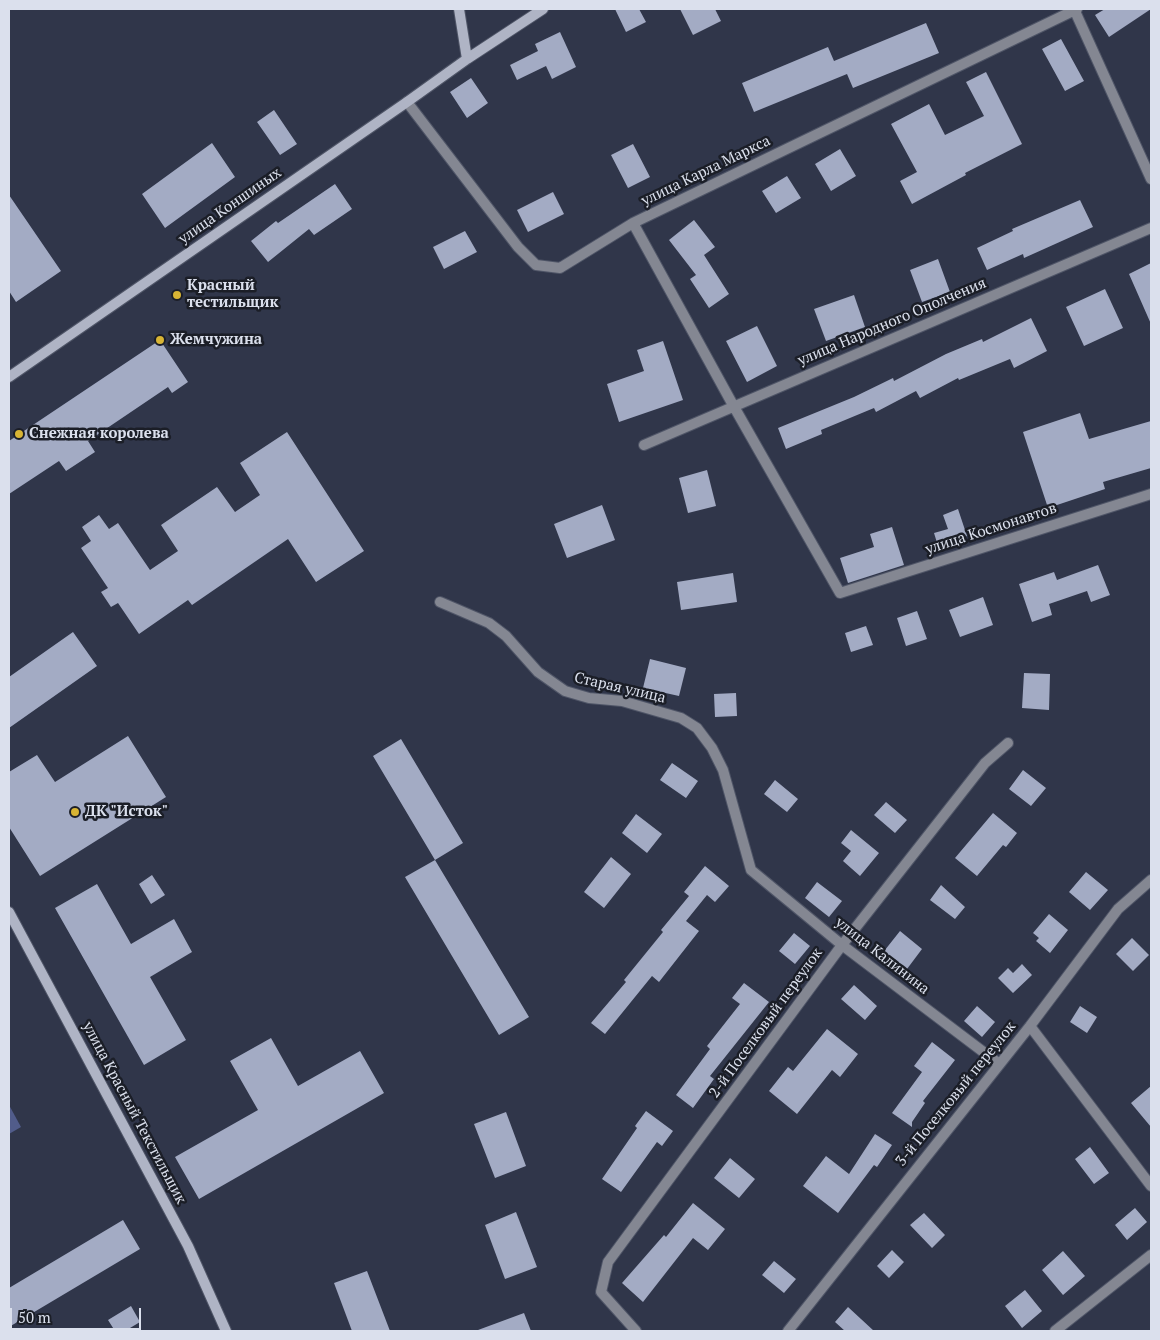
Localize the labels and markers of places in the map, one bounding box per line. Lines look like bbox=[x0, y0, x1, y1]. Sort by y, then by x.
place label: Красный тестильщик bbox=[187, 277, 278, 312]
marker: Красный тестильщик bbox=[171, 289, 183, 301]
place label: Жемчужина bbox=[170, 331, 262, 349]
marker: Жемчужина bbox=[154, 334, 166, 346]
place label: Снежная королева bbox=[29, 425, 169, 443]
marker: Снежная королева bbox=[13, 428, 25, 440]
place label: ДК "Исток" bbox=[85, 803, 168, 821]
marker: ДК "Исток" bbox=[69, 806, 81, 818]

